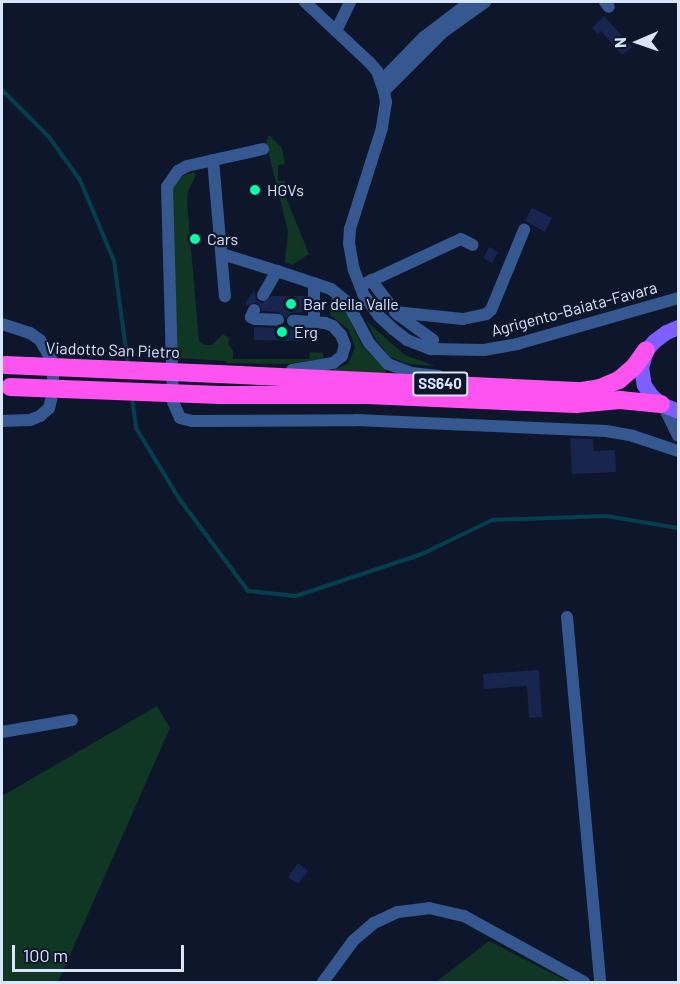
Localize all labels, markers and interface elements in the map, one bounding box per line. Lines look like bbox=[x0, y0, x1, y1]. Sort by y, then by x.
north arrow bbox=[608, 12, 668, 72]
text: N bbox=[610, 37, 629, 48]
place label: HGVs bbox=[267, 180, 304, 200]
marker: HGVs bbox=[248, 183, 262, 197]
place label: Cars bbox=[207, 229, 238, 249]
marker: Cars bbox=[188, 232, 202, 246]
street label: Agrigento-Baiata-Favara bbox=[489, 278, 659, 340]
place label: Bar della Valle bbox=[303, 294, 399, 314]
marker: Bar della Valle bbox=[284, 297, 298, 311]
place label: Erg bbox=[294, 322, 318, 342]
marker: Erg bbox=[275, 325, 289, 339]
street label: Viadotto San Pietro bbox=[46, 338, 180, 362]
road number: SS640 bbox=[412, 372, 468, 396]
scale bar bbox=[15, 933, 188, 971]
text: 100 m bbox=[23, 944, 68, 966]

